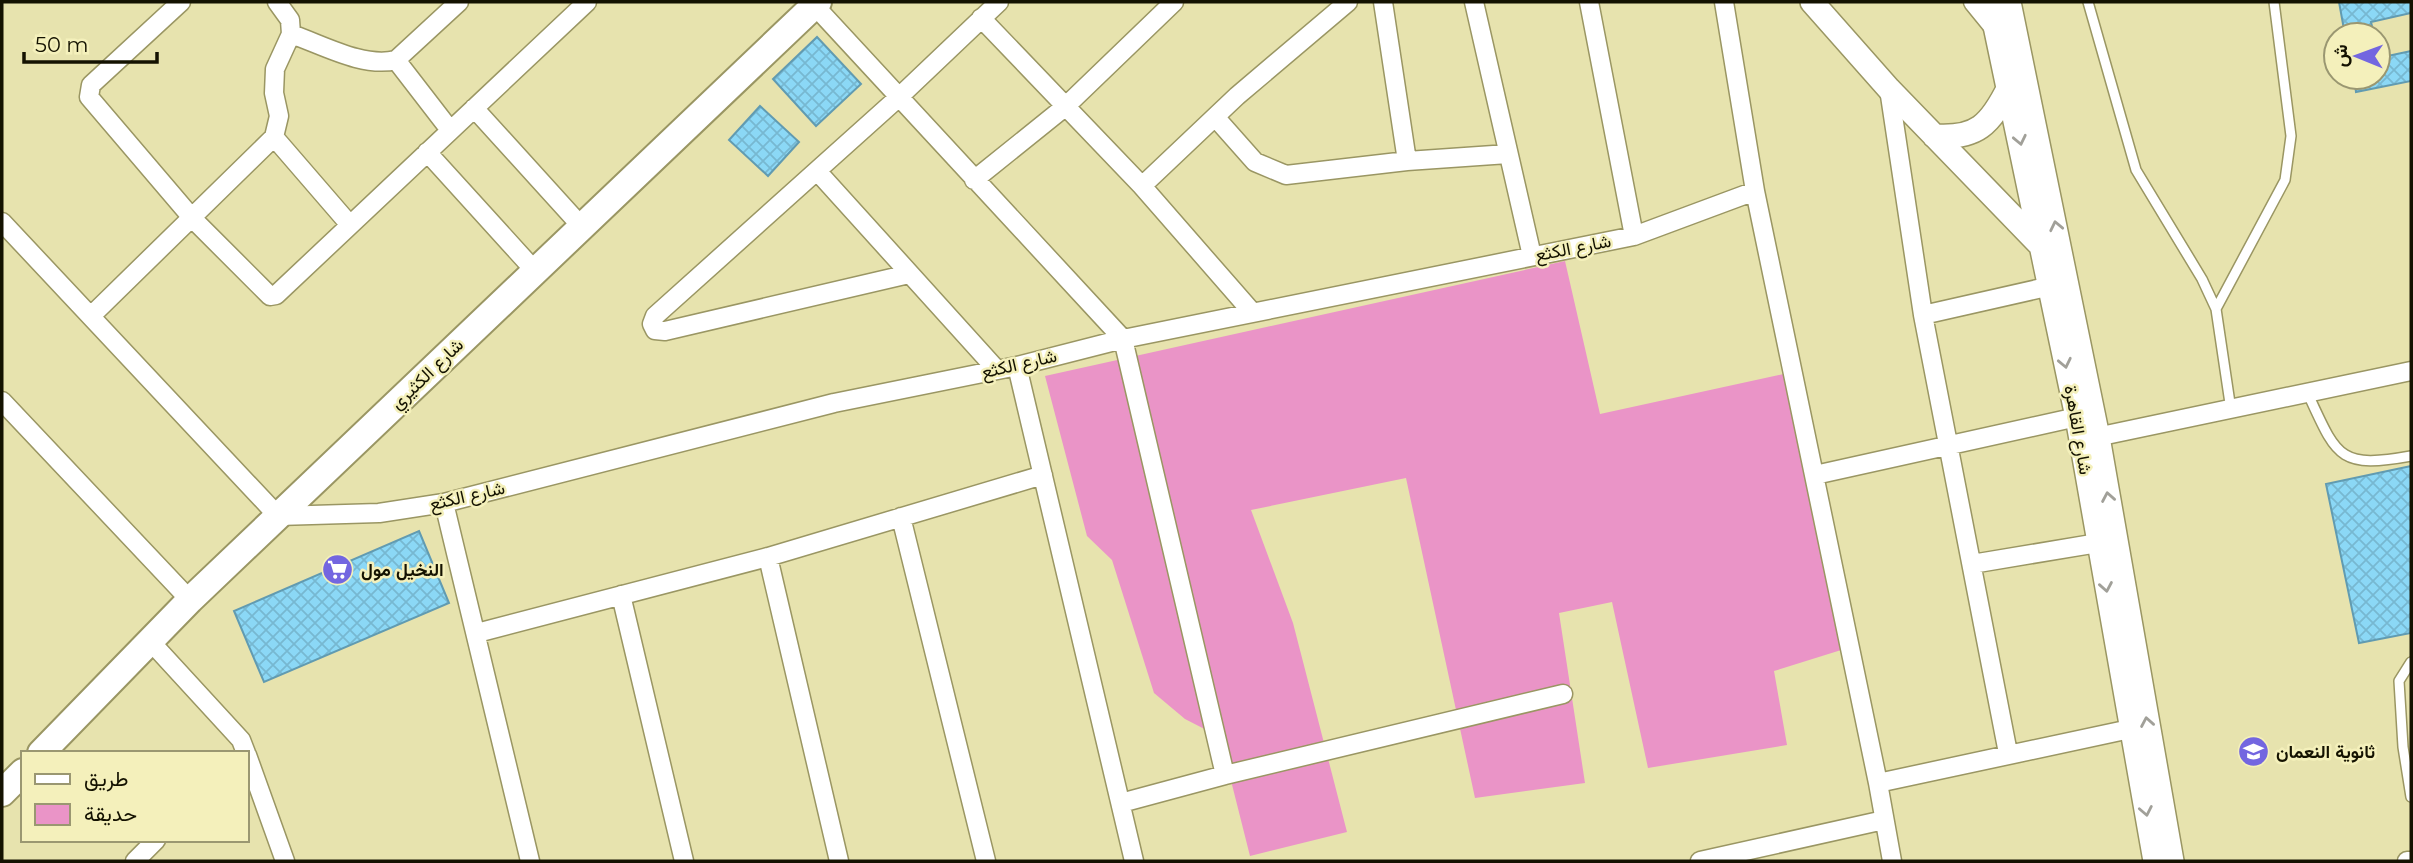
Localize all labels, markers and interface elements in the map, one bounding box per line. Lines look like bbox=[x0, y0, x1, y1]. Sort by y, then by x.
scale bar bbox=[24, 21, 158, 65]
north arrow bbox=[2322, 21, 2392, 91]
text: 50 m bbox=[35, 32, 89, 57]
text: ش bbox=[2329, 44, 2352, 67]
one-way arrow bbox=[2011, 134, 2026, 146]
one-way arrow bbox=[2049, 220, 2064, 232]
street label: شارع الكثع bbox=[1533, 230, 1613, 267]
street label: شارع الكثيري bbox=[386, 334, 471, 417]
street label: شارع الكثع bbox=[979, 345, 1059, 384]
one-way arrow bbox=[2057, 357, 2072, 369]
street label: شارع القاهرة bbox=[2058, 384, 2097, 477]
street label: شارع الكثع bbox=[427, 477, 507, 516]
one-way arrow bbox=[2102, 492, 2117, 504]
supermarket icon: النخيل مول bbox=[321, 553, 355, 587]
place label: النخيل مول bbox=[361, 559, 444, 581]
one-way arrow bbox=[2098, 581, 2113, 593]
one-way arrow bbox=[2141, 716, 2156, 728]
school or university icon: ثانوية النعمان bbox=[2236, 735, 2270, 769]
place label: ثانوية النعمان bbox=[2276, 741, 2375, 763]
legend bbox=[21, 751, 248, 842]
text: طريق bbox=[84, 766, 129, 792]
text: حديقة bbox=[84, 801, 137, 826]
one-way arrow bbox=[2137, 805, 2152, 817]

